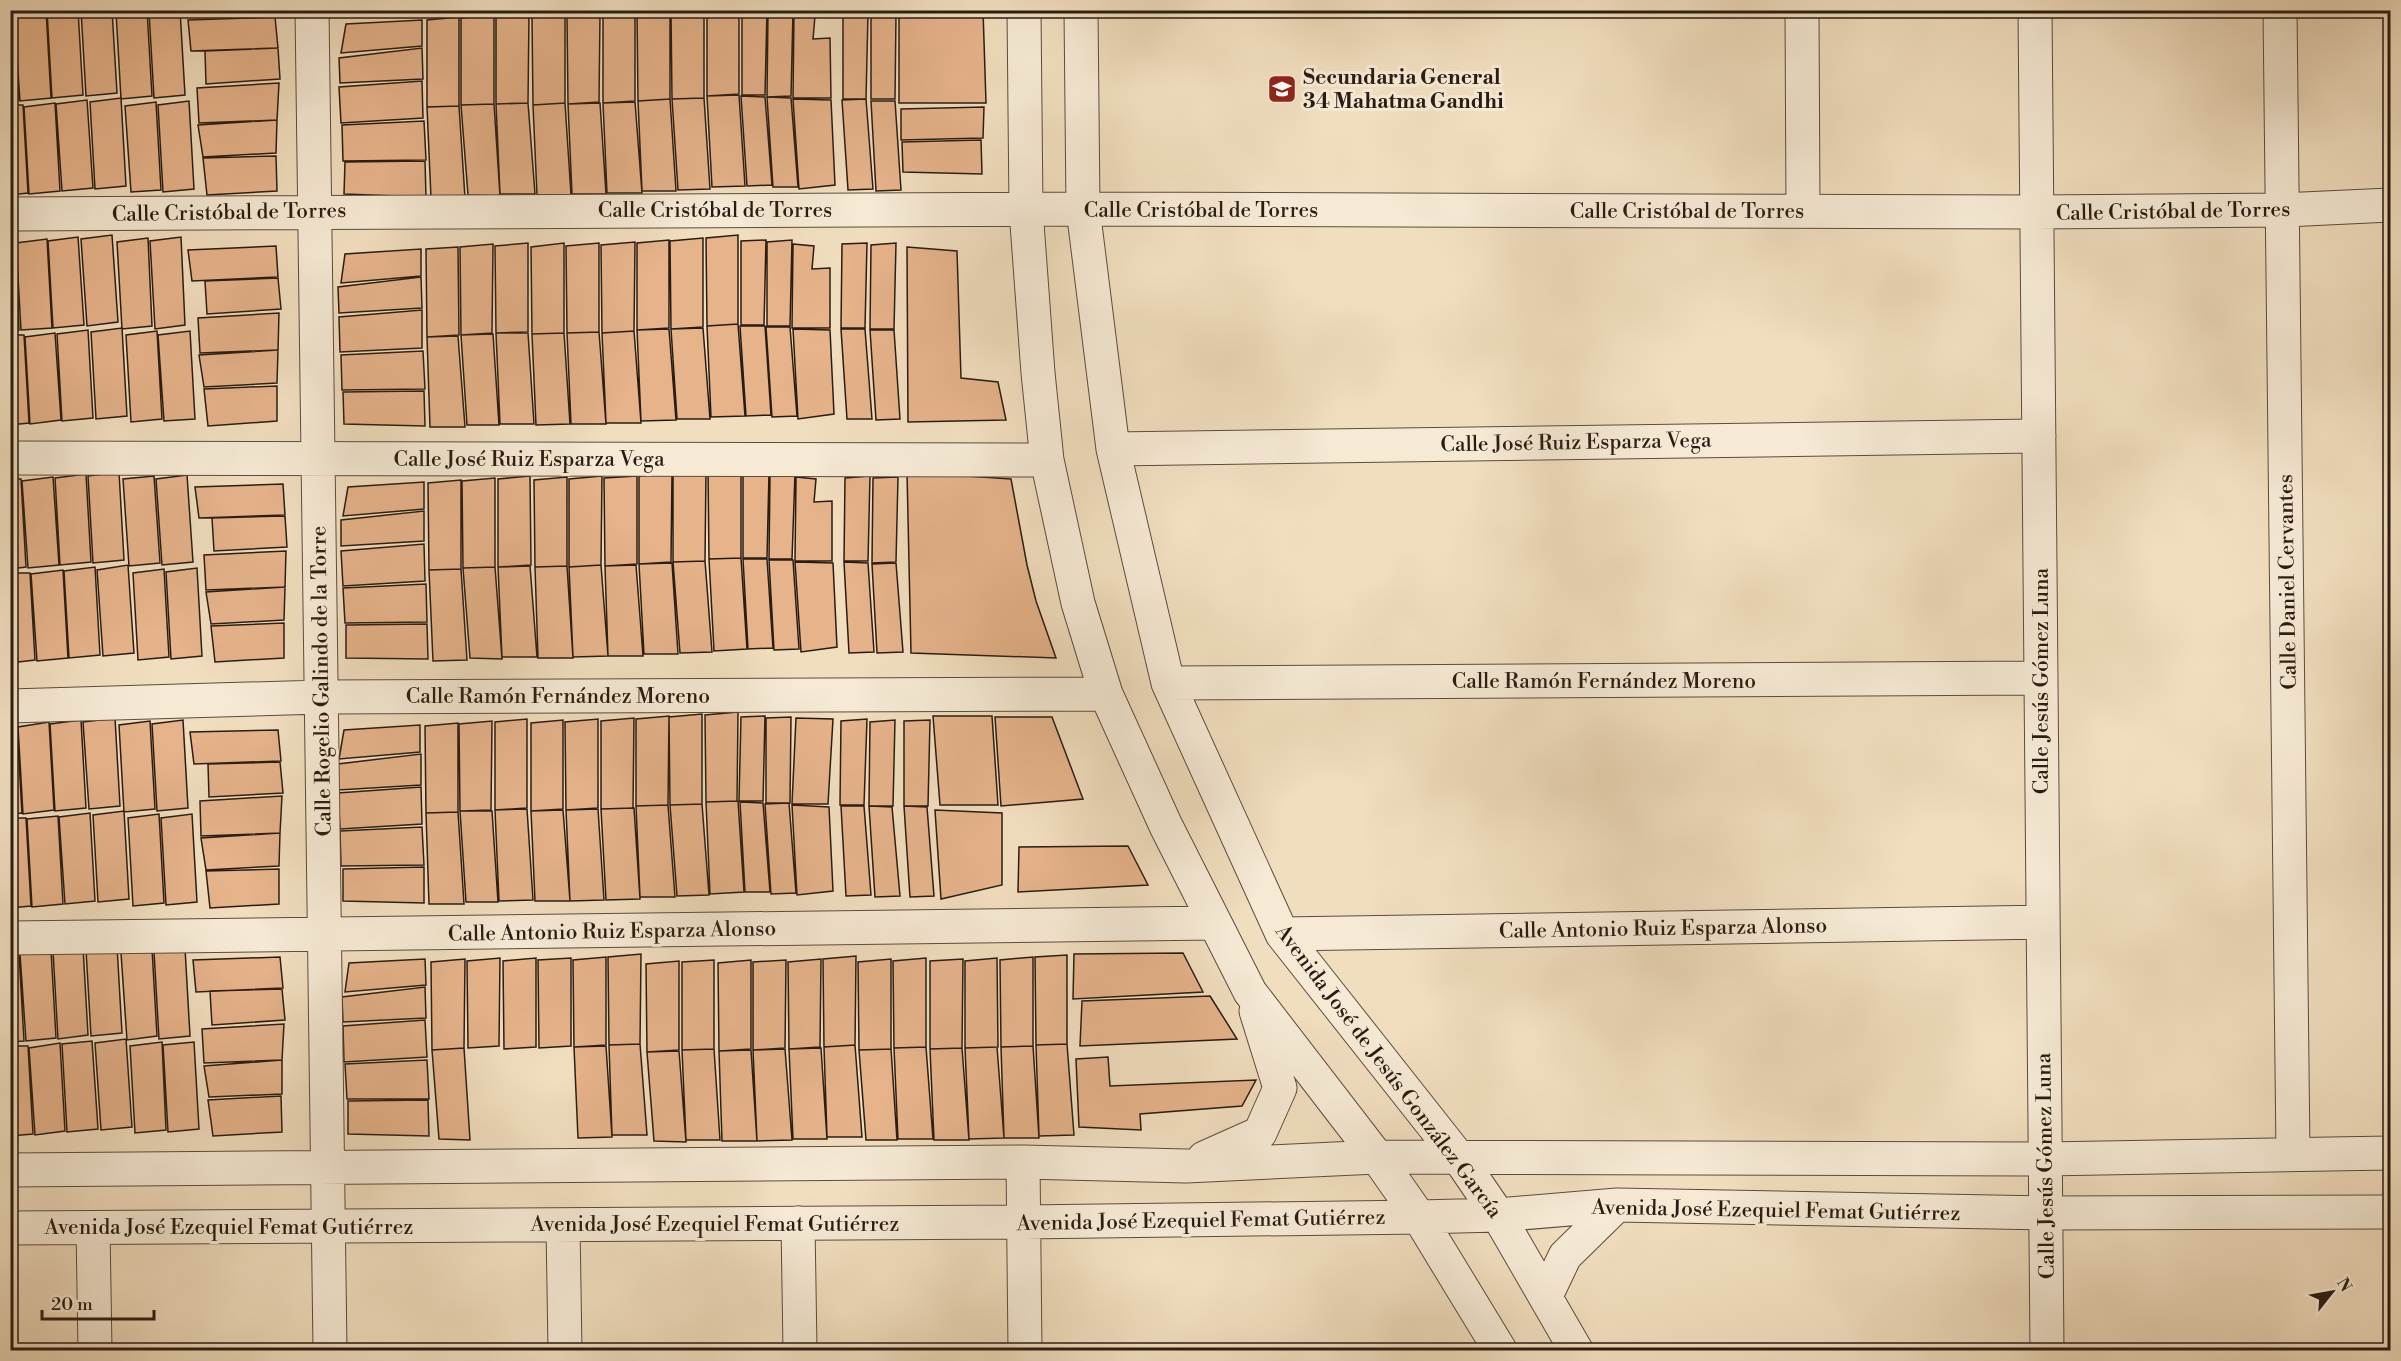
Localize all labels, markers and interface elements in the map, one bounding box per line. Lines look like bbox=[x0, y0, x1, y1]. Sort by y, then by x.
place label: Secundaria General 34 Mahatma Gandhi bbox=[1303, 65, 1504, 115]
school or university icon: Secundaria General 34 Mahatma Gandhi bbox=[1266, 73, 1298, 105]
street label: Calle Cristóbal de Torres bbox=[2056, 197, 2290, 227]
street label: Calle Cristóbal de Torres bbox=[112, 198, 346, 228]
street label: Calle Cristóbal de Torres bbox=[598, 198, 832, 224]
street label: Calle Cristóbal de Torres bbox=[1084, 198, 1318, 224]
street label: Calle Cristóbal de Torres bbox=[1570, 199, 1804, 225]
street label: Calle José Ruiz Esparza Vega bbox=[1440, 428, 1712, 458]
street label: Calle José Ruiz Esparza Vega bbox=[393, 447, 665, 473]
street label: Calle Daniel Cervantes bbox=[2273, 474, 2303, 690]
street label: Calle Rogelio Galindo de la Torre bbox=[306, 525, 338, 836]
street label: Calle Jesús Gómez Luna bbox=[2029, 567, 2055, 794]
street label: Calle Ramón Fernández Moreno bbox=[1452, 669, 1756, 695]
street label: Calle Ramón Fernández Moreno bbox=[406, 684, 710, 710]
street label: Calle Antonio Ruiz Esparza Alonso bbox=[1499, 913, 1827, 945]
street label: Calle Antonio Ruiz Esparza Alonso bbox=[448, 916, 776, 948]
street label: Avenida José de Jesús González García bbox=[1268, 919, 1508, 1224]
street label: Calle Jesús Gómez Luna bbox=[2031, 1052, 2061, 1279]
street label: Avenida José Ezequiel Femat Gutiérrez bbox=[1590, 1195, 1961, 1227]
street label: Avenida José Ezequiel Femat Gutiérrez bbox=[1015, 1205, 1386, 1237]
street label: Avenida José Ezequiel Femat Gutiérrez bbox=[530, 1212, 899, 1238]
street label: Avenida José Ezequiel Femat Gutiérrez bbox=[44, 1215, 413, 1241]
north arrow bbox=[2302, 1262, 2362, 1322]
text: N bbox=[2332, 1274, 2356, 1296]
scale bar bbox=[42, 1283, 154, 1321]
text: 20 m bbox=[51, 1293, 93, 1316]

